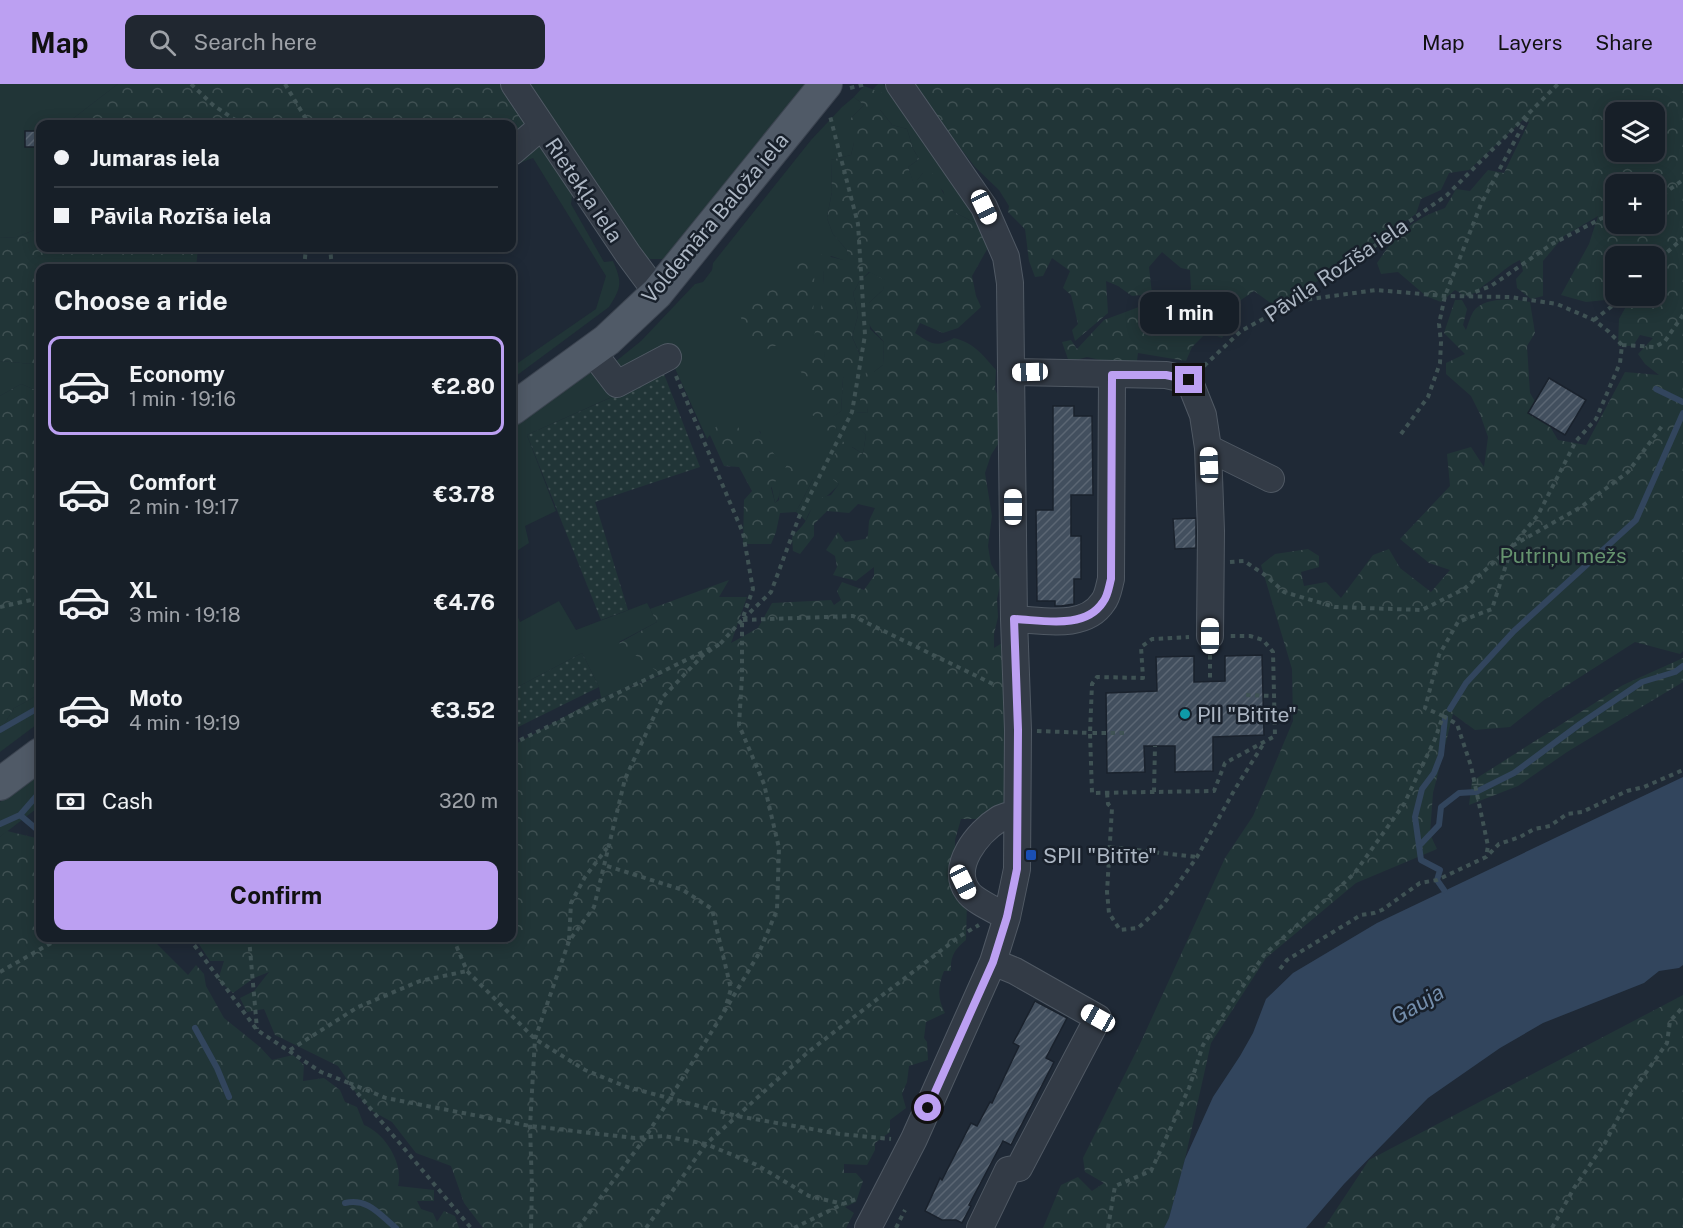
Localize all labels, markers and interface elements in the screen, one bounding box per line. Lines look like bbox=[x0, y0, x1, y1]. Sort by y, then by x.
search box bbox=[125, 15, 545, 69]
text: Map bbox=[30, 26, 89, 59]
icon: search bbox=[146, 26, 179, 59]
text: Search here bbox=[194, 29, 317, 55]
text: Map bbox=[1422, 30, 1465, 55]
text: Layers bbox=[1498, 30, 1562, 55]
text: Share bbox=[1595, 30, 1653, 55]
map controls bbox=[1605, 102, 1665, 306]
button: layers bbox=[1605, 102, 1665, 162]
street label: Voldemāra Baloža iela bbox=[636, 128, 794, 308]
street label: Rietekļa iela bbox=[540, 133, 628, 247]
text: Jumaras iela bbox=[90, 145, 220, 171]
button: + bbox=[1605, 174, 1665, 234]
car bbox=[968, 187, 1000, 227]
text: Pāvila Rozīša iela bbox=[90, 203, 271, 229]
street label: Pāvila Rozīša iela bbox=[1260, 213, 1412, 327]
button: − bbox=[1605, 246, 1665, 306]
text: Choose a ride bbox=[54, 284, 228, 316]
callout: 1 min bbox=[1140, 293, 1238, 335]
text: 1 min bbox=[1165, 301, 1214, 325]
icon: car bbox=[57, 359, 111, 413]
text: Economy bbox=[129, 361, 225, 387]
car bbox=[1012, 362, 1048, 382]
route end bbox=[1175, 366, 1202, 393]
text: €2.80 bbox=[432, 373, 495, 399]
text: 1 min · 19:16 bbox=[129, 387, 236, 411]
car bbox=[1199, 447, 1219, 483]
icon: car bbox=[57, 467, 111, 521]
text: Comfort bbox=[129, 469, 216, 495]
text: €3.78 bbox=[434, 481, 495, 507]
car bbox=[1004, 489, 1022, 525]
text: 2 min · 19:17 bbox=[129, 495, 239, 519]
park label: Putriņu mežs bbox=[1499, 543, 1627, 568]
icon: car bbox=[57, 575, 111, 629]
text: XL bbox=[129, 577, 157, 603]
text: €4.76 bbox=[434, 589, 495, 615]
text: 3 min · 19:18 bbox=[129, 603, 241, 627]
car bbox=[1201, 618, 1219, 654]
icon: car bbox=[57, 683, 111, 737]
text: Moto bbox=[129, 685, 183, 711]
text: €3.52 bbox=[431, 697, 495, 723]
place label: PII "Bitīte" bbox=[1197, 702, 1297, 727]
marker: PII "Bitīte" bbox=[1178, 707, 1192, 721]
text: 4 min · 19:19 bbox=[129, 711, 240, 735]
icon: cash bbox=[54, 785, 87, 818]
text: Cash bbox=[102, 788, 153, 814]
text: 320 m bbox=[439, 789, 498, 813]
place label: SPII "Bitīte" bbox=[1043, 843, 1157, 868]
marker: SPII "Bitīte" bbox=[1024, 848, 1038, 862]
button: Confirm bbox=[54, 861, 498, 930]
car bbox=[947, 862, 979, 902]
water label: Gauja bbox=[1386, 978, 1448, 1030]
car bbox=[1078, 1001, 1118, 1035]
route start bbox=[914, 1094, 941, 1121]

